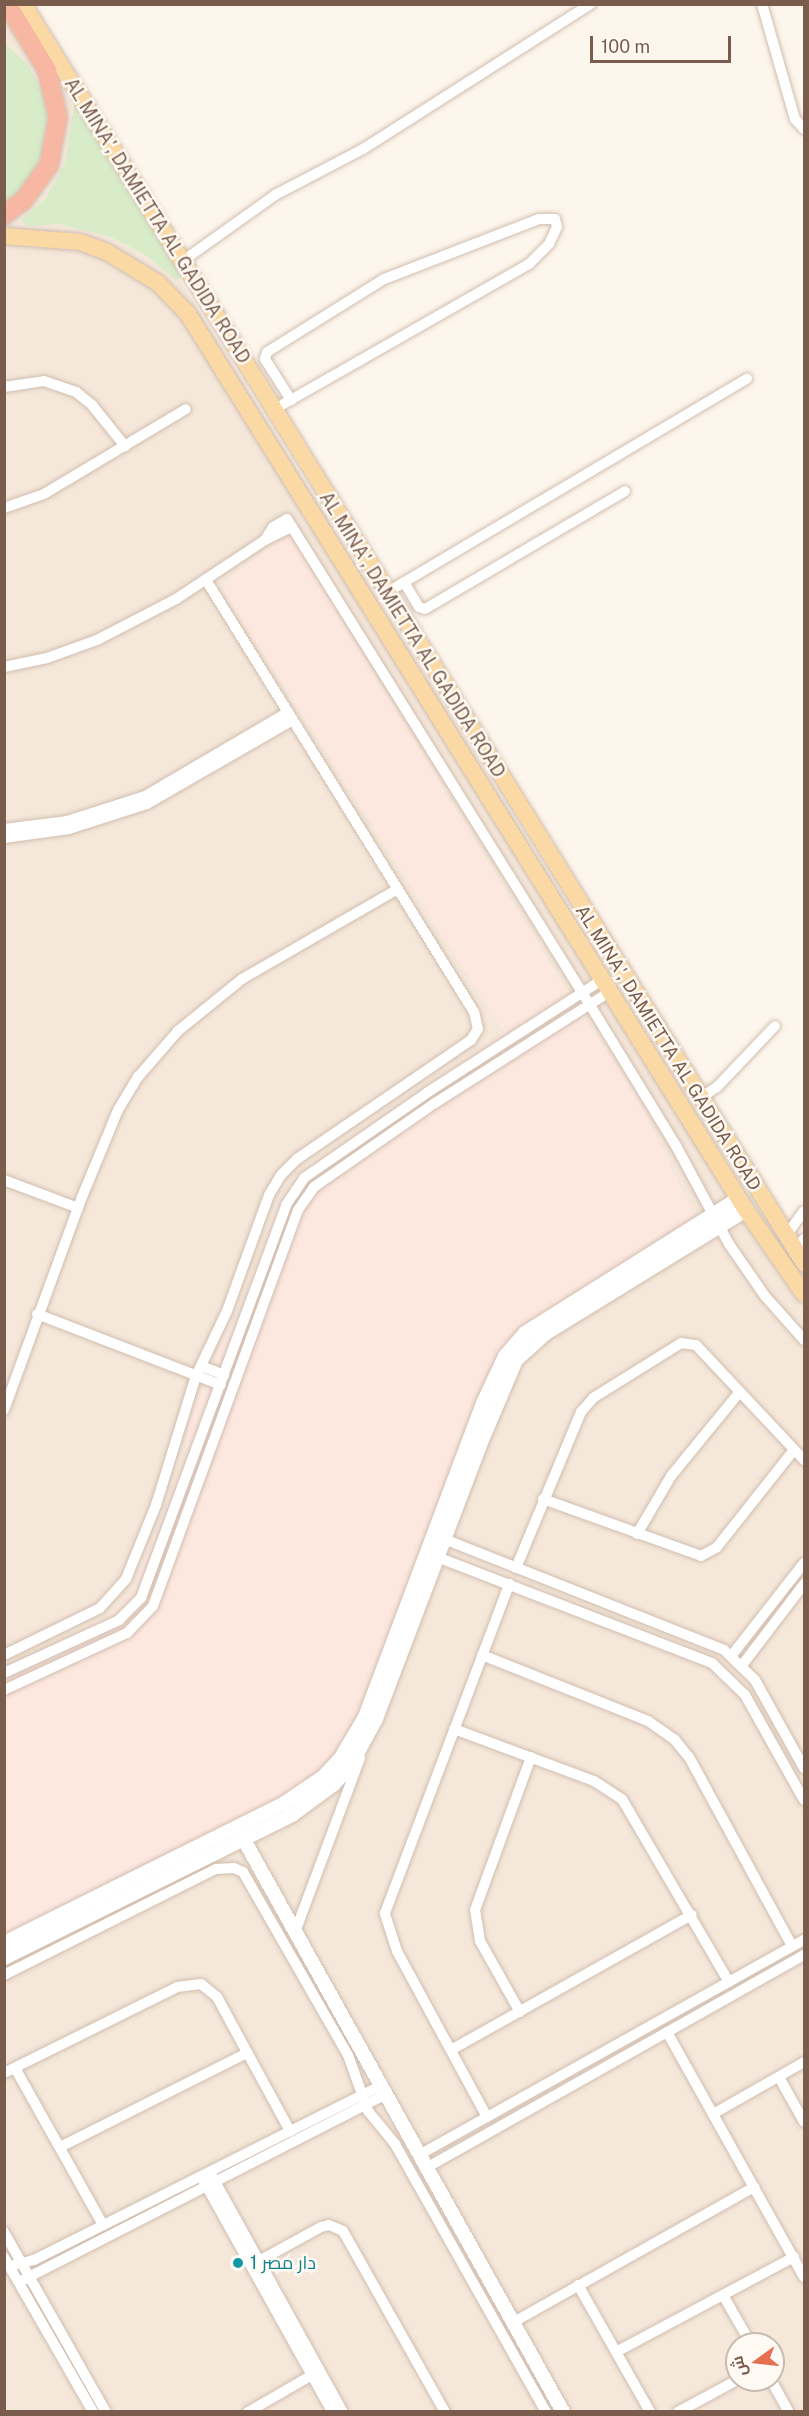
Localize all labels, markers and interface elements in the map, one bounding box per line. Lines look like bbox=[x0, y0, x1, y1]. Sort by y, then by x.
scale bar bbox=[593, 24, 734, 62]
text: 100 m bbox=[601, 36, 650, 57]
street label: AL MINA', DAMIETTA AL GADIDA ROAD bbox=[60, 74, 254, 368]
street label: AL MINA', DAMIETTA AL GADIDA ROAD bbox=[315, 488, 509, 782]
street label: AL MINA', DAMIETTA AL GADIDA ROAD bbox=[571, 901, 765, 1195]
place label: دار مصر 1 bbox=[250, 2252, 316, 2274]
marker: دار مصر 1 bbox=[231, 2256, 245, 2270]
north arrow bbox=[725, 2332, 785, 2392]
text: ش bbox=[727, 2354, 751, 2379]

